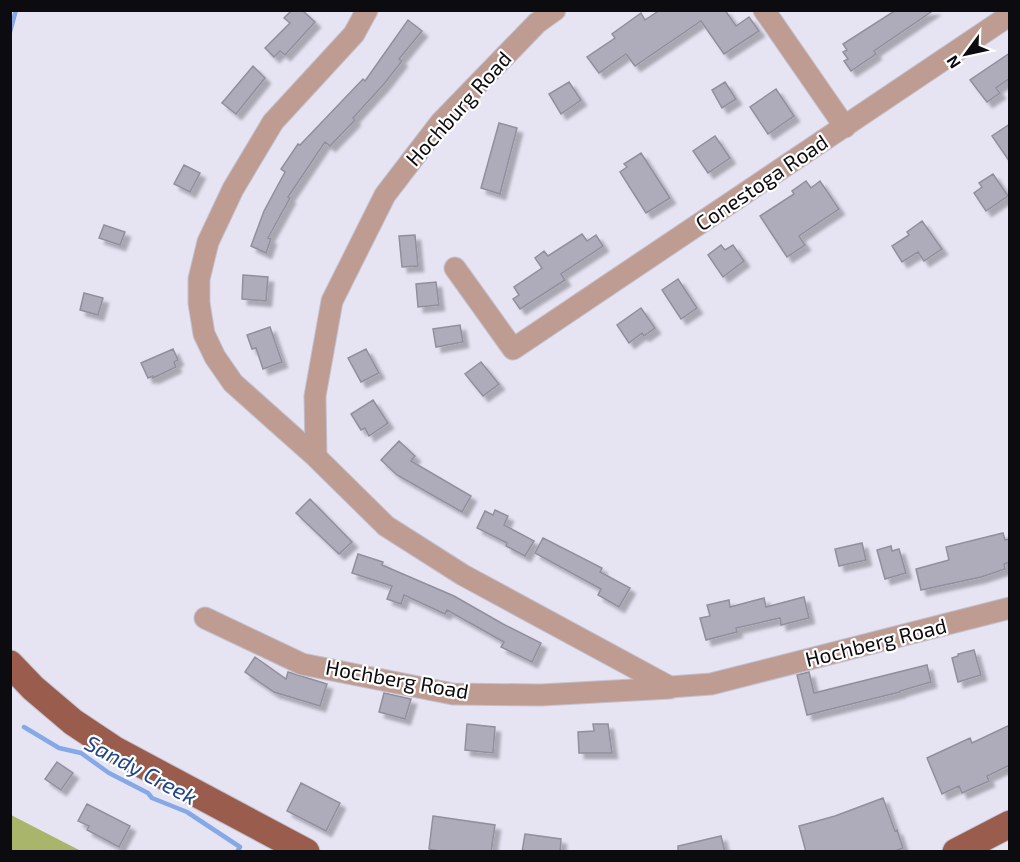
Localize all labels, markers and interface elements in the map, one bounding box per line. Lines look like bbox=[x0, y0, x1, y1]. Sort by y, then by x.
north arrow bbox=[936, 24, 996, 84]
street label: Hochburg Road bbox=[400, 46, 516, 170]
text: N bbox=[942, 52, 964, 72]
street label: Conestoga Road bbox=[690, 128, 832, 235]
street label: Hochberg Road bbox=[802, 612, 949, 671]
street label: Hochberg Road bbox=[324, 654, 471, 703]
water label: Sandy Creek bbox=[81, 729, 202, 810]

